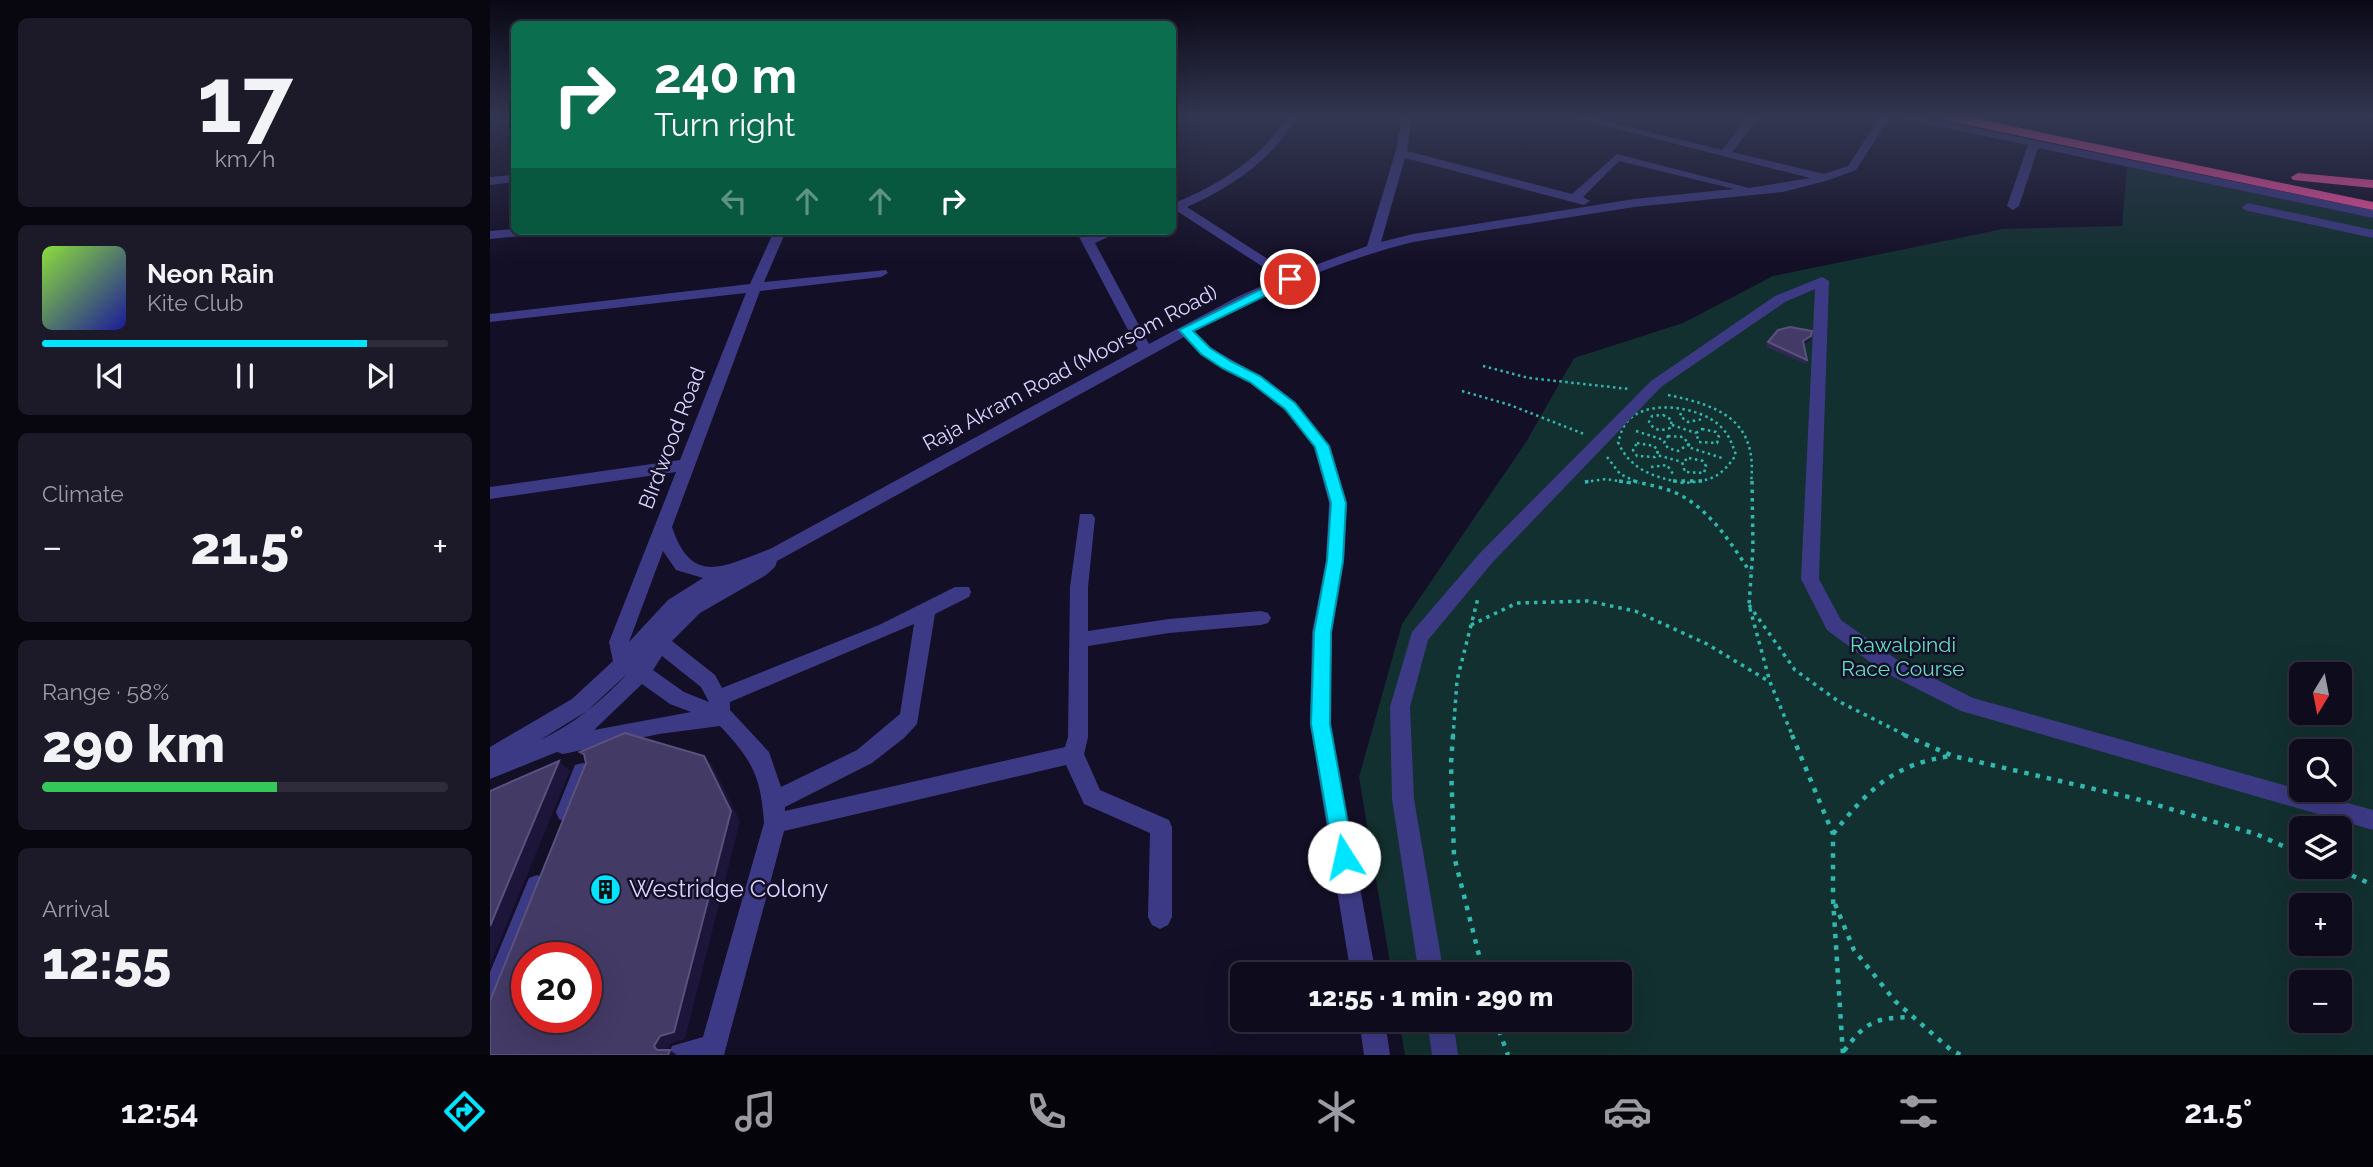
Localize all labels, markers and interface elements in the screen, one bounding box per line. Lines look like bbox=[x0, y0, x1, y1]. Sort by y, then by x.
text: 17 bbox=[197, 46, 293, 153]
text: 240 m bbox=[654, 47, 797, 104]
icon: right bbox=[539, 49, 630, 140]
text: Turn right bbox=[654, 106, 795, 143]
text: km/h bbox=[215, 145, 275, 172]
icon: left bbox=[715, 182, 753, 220]
icon: ahead bbox=[788, 182, 826, 220]
icon: ahead bbox=[861, 182, 899, 220]
icon: right bbox=[934, 182, 972, 220]
pin bbox=[1260, 249, 1320, 309]
text: Neon Rain bbox=[147, 259, 274, 289]
icon: arrive bbox=[1271, 260, 1309, 298]
street label: Raja Akram Road (Moorsom Road) bbox=[918, 279, 1221, 456]
text: Kite Club bbox=[147, 289, 244, 316]
icon: previous bbox=[91, 357, 129, 395]
icon: pause bbox=[226, 357, 264, 395]
icon: next bbox=[361, 357, 399, 395]
street label: BIrdwood Road bbox=[633, 363, 710, 512]
text: Climate bbox=[42, 480, 124, 507]
text: 21.5° bbox=[190, 515, 304, 576]
text: − bbox=[42, 524, 62, 569]
text: + bbox=[432, 524, 448, 569]
park label: Rawalpindi Race Course bbox=[1841, 632, 1965, 681]
north arrow bbox=[2289, 662, 2352, 724]
map controls bbox=[2289, 662, 2352, 1033]
text: Range · 58% bbox=[42, 678, 169, 705]
text: 290 km bbox=[42, 713, 225, 774]
button: search bbox=[2289, 739, 2352, 802]
button: layers bbox=[2289, 816, 2352, 879]
position arrow bbox=[1307, 820, 1381, 894]
building icon: Westridge Colony bbox=[589, 872, 623, 906]
place label: Westridge Colony bbox=[629, 874, 828, 903]
button: + bbox=[2289, 893, 2352, 956]
text: Arrival bbox=[42, 895, 109, 922]
text: 12:55 bbox=[42, 930, 171, 991]
speed limit sign: 20 bbox=[511, 942, 602, 1033]
button: − bbox=[2289, 970, 2352, 1033]
text: 12:55 · 1 min · 290 m bbox=[1309, 982, 1553, 1012]
icon: directions bbox=[440, 1087, 489, 1136]
icon: music bbox=[731, 1087, 780, 1136]
icon: phone bbox=[1022, 1087, 1071, 1136]
icon: climate bbox=[1312, 1087, 1361, 1136]
icon: car bbox=[1603, 1087, 1652, 1136]
icon: filters bbox=[1894, 1087, 1943, 1136]
text: 12:54 bbox=[121, 1093, 199, 1130]
text: 21.5° bbox=[2184, 1093, 2252, 1130]

